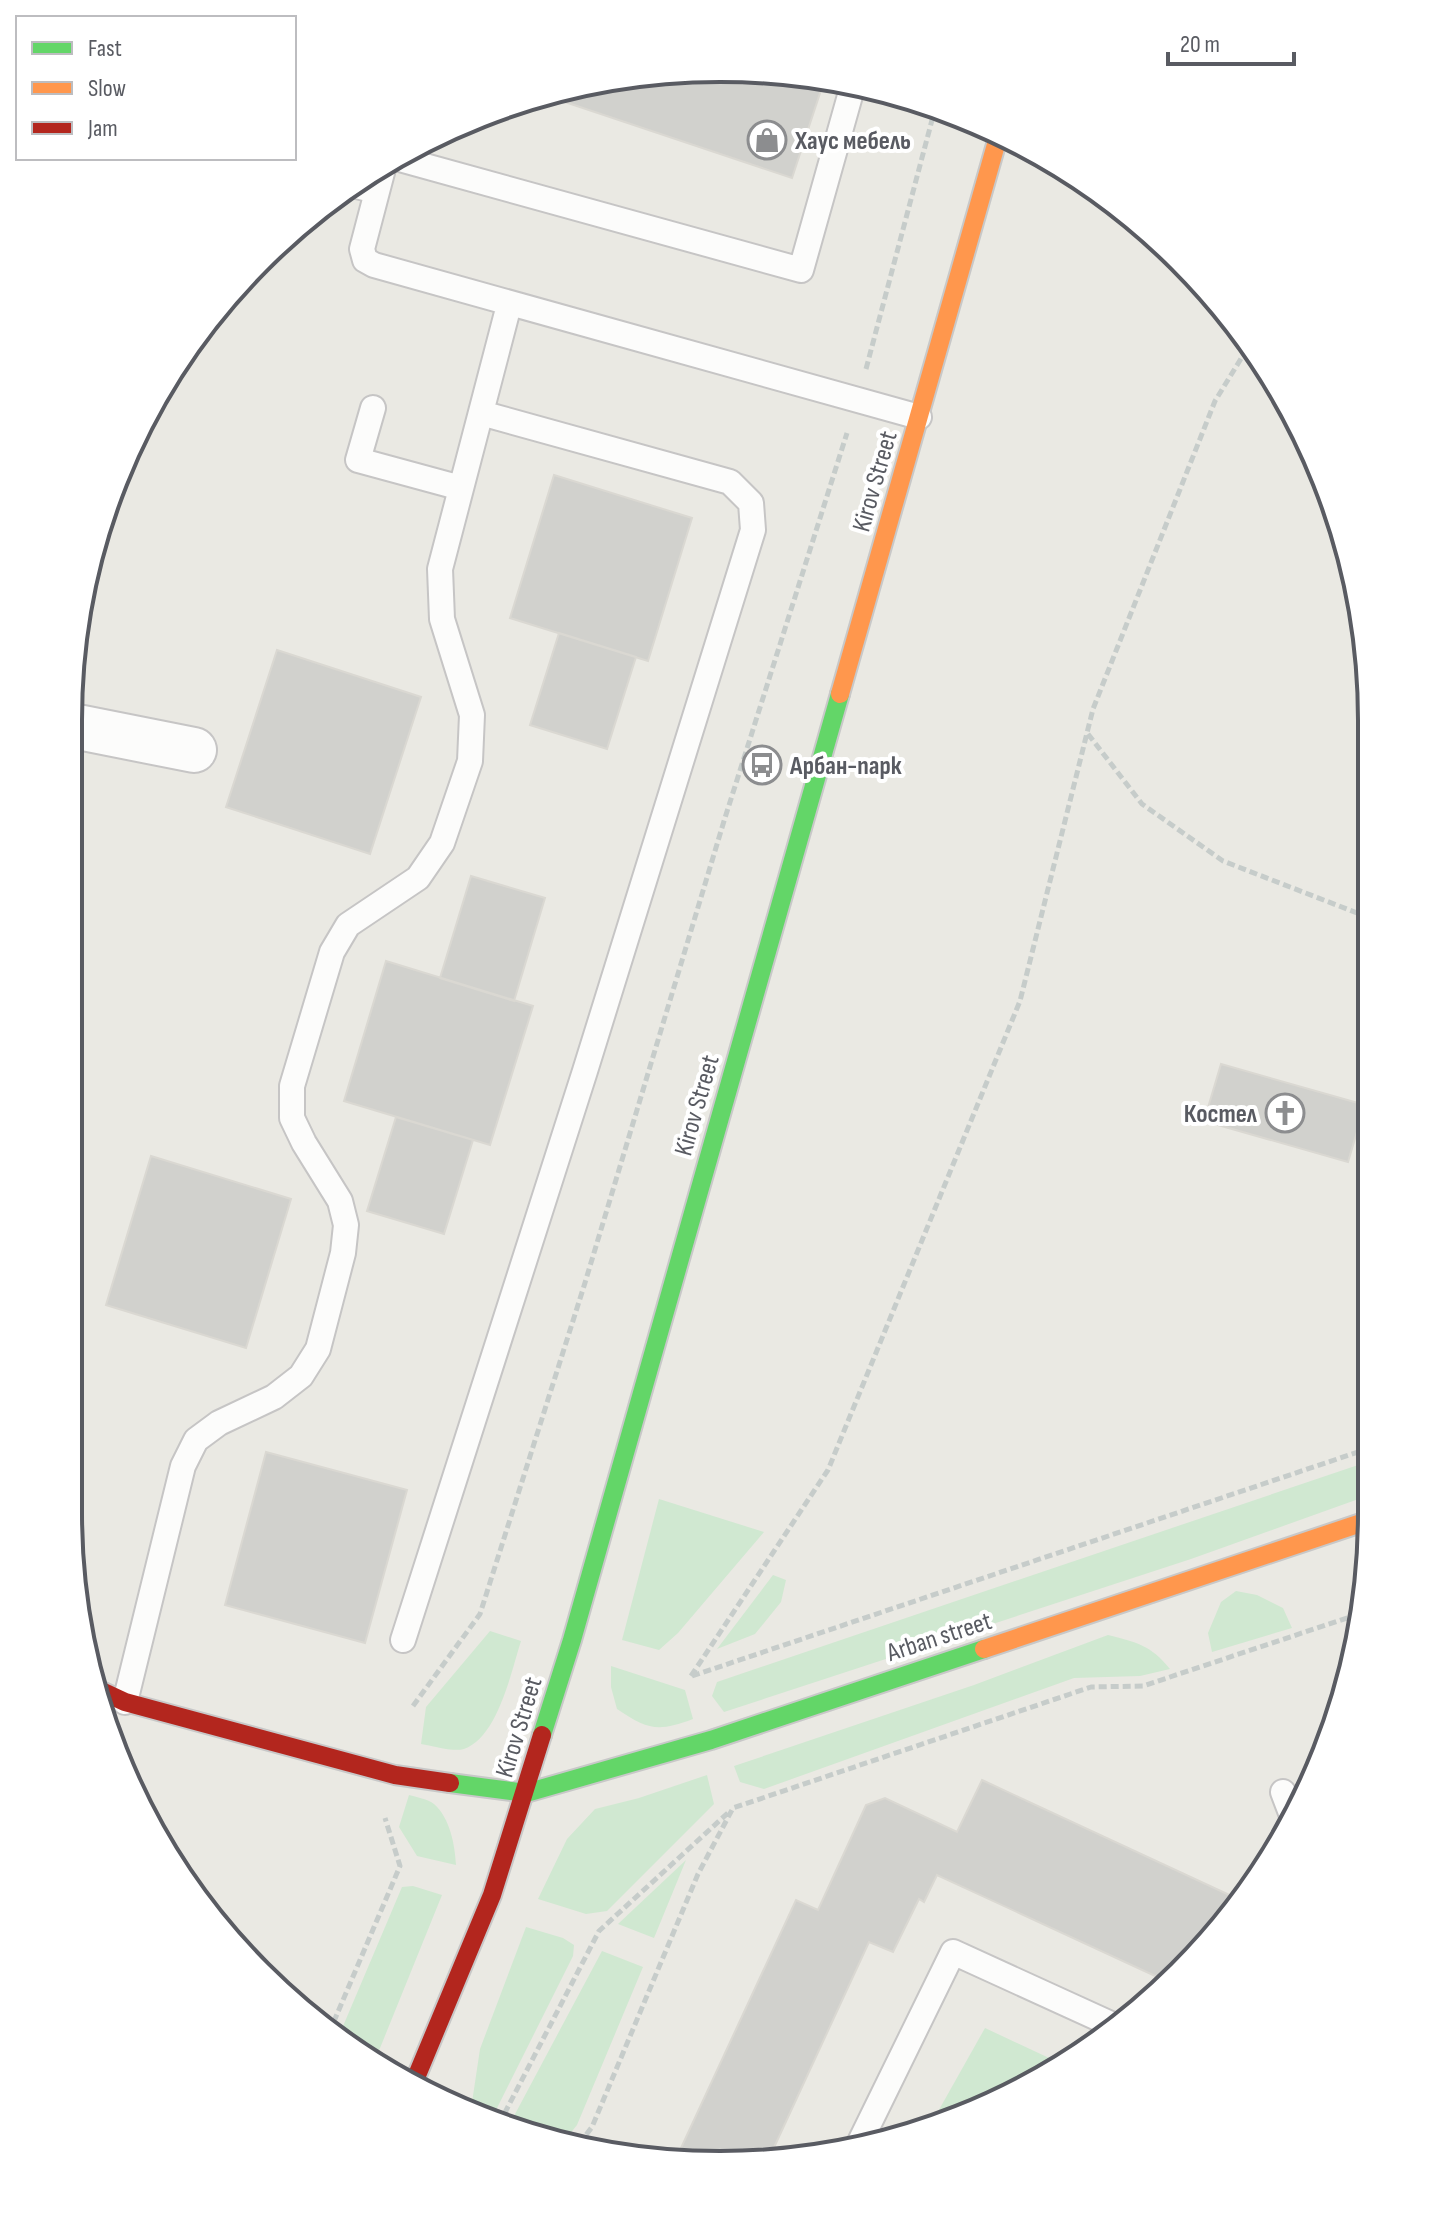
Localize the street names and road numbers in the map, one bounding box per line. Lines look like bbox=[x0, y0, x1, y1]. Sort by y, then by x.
street label: Kirov Street bbox=[846, 427, 905, 535]
street label: Kirov Street bbox=[668, 1051, 727, 1159]
street label: Arban street bbox=[882, 1606, 996, 1669]
street label: Kirov Street bbox=[490, 1673, 549, 1781]

